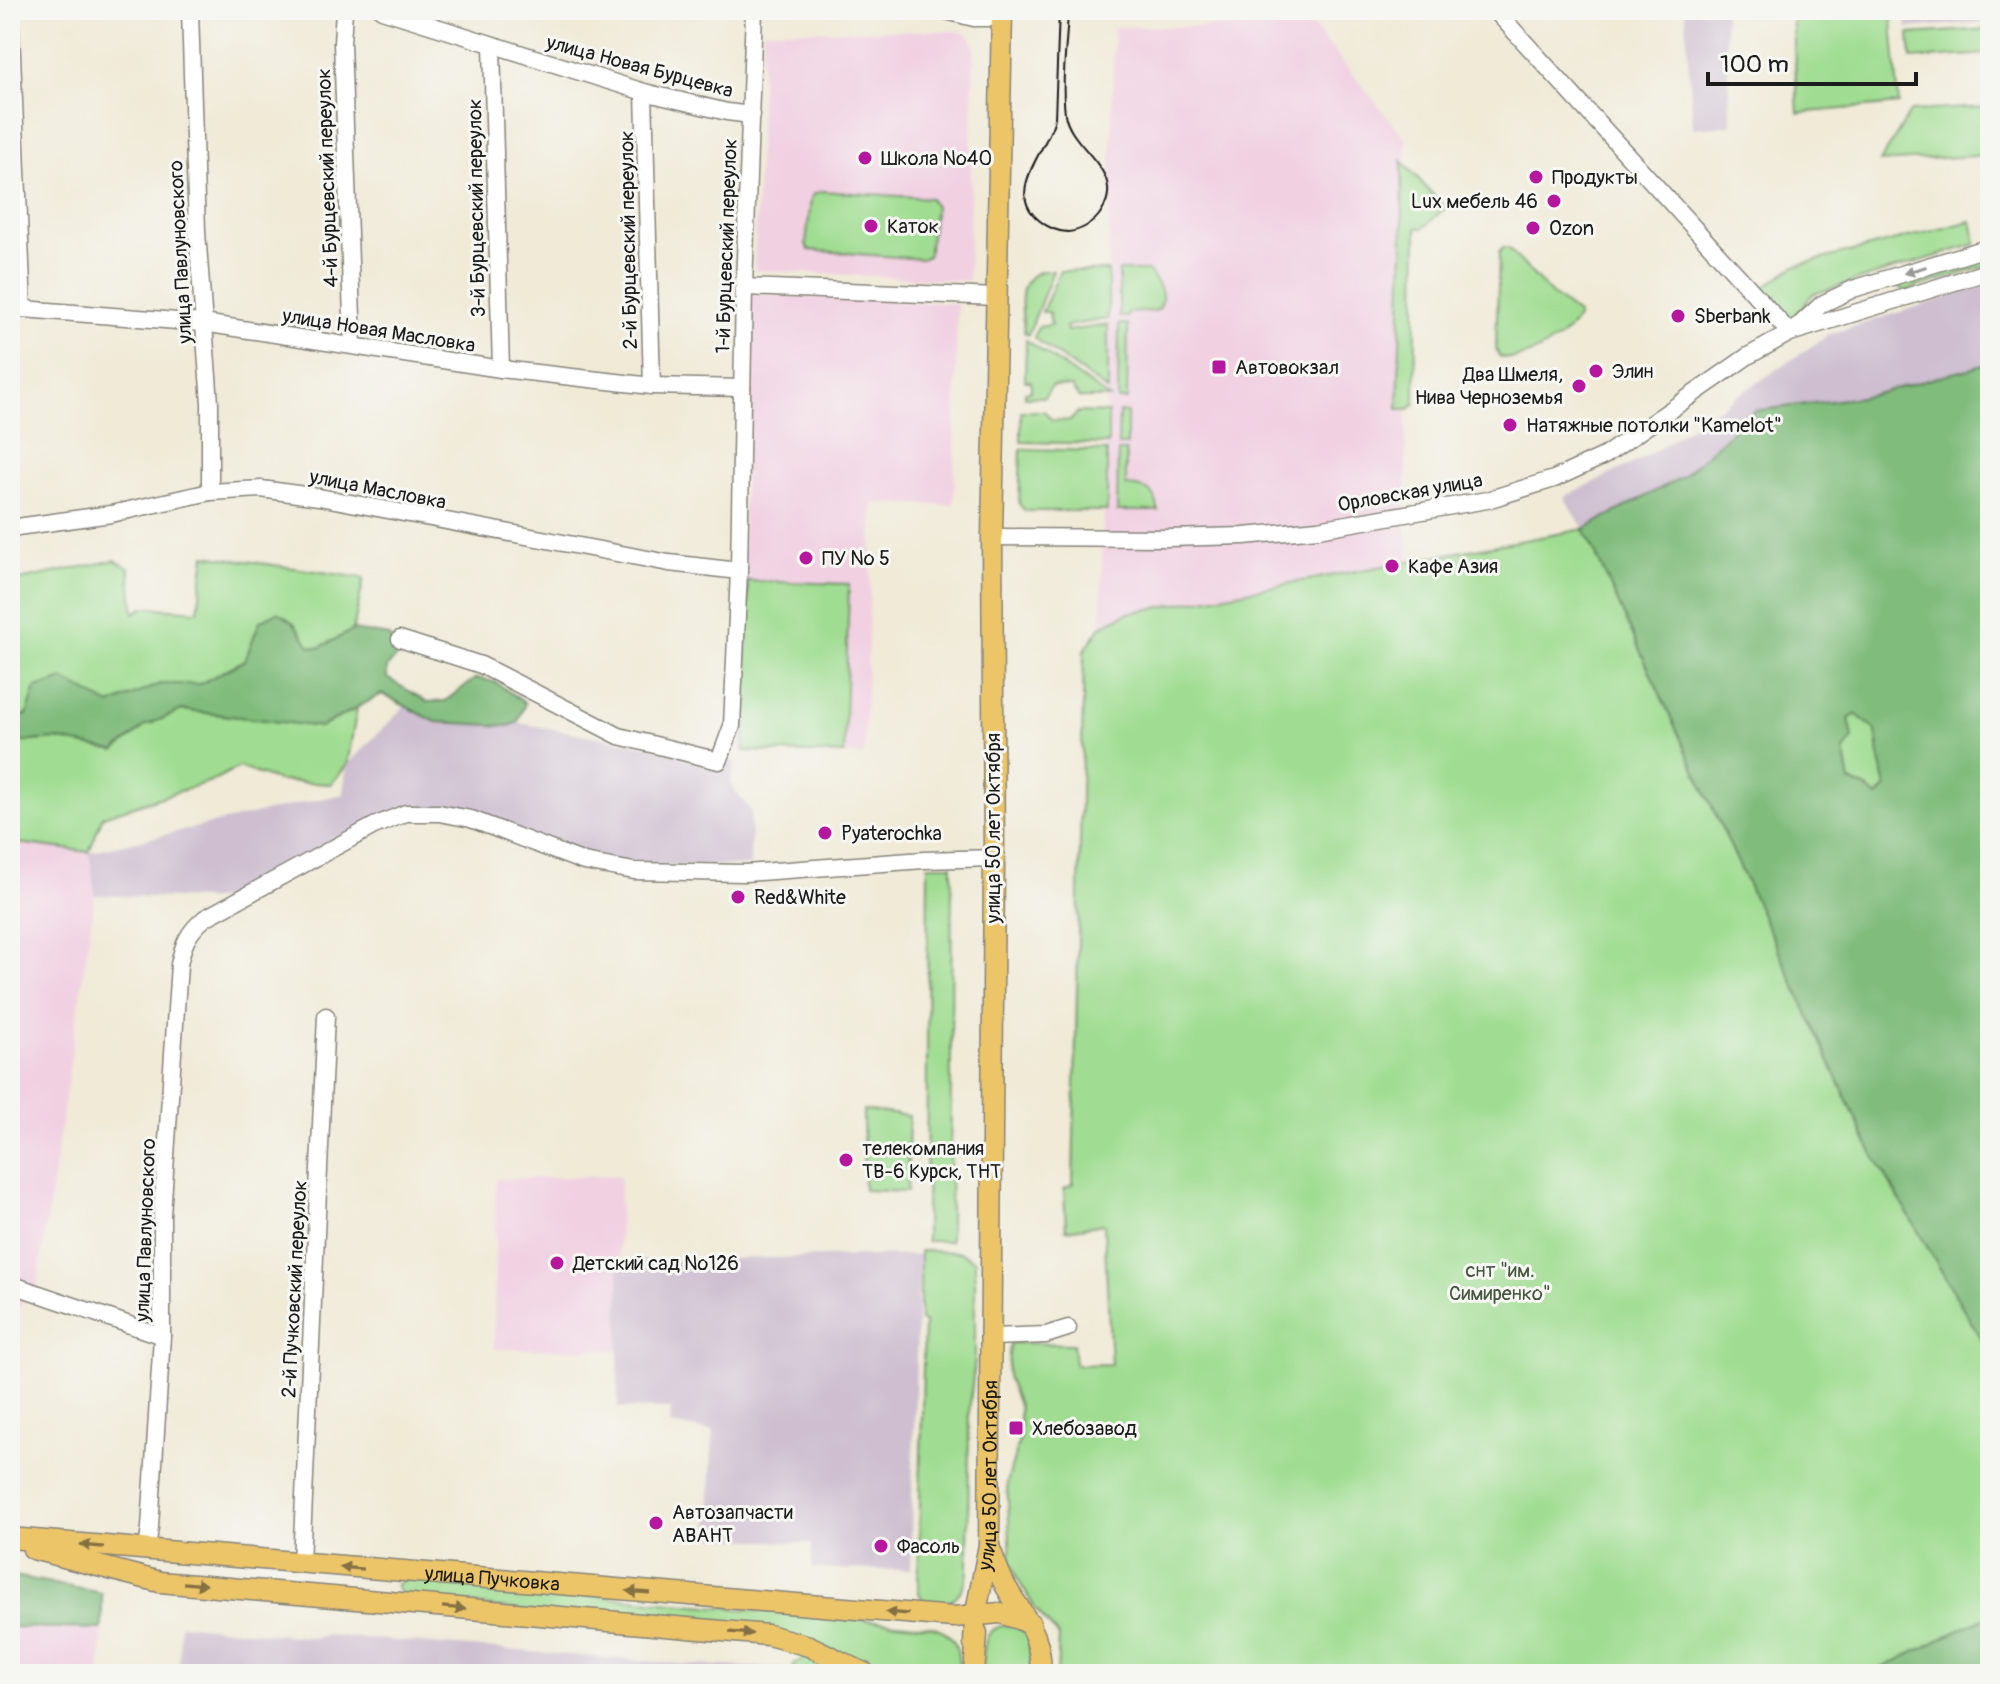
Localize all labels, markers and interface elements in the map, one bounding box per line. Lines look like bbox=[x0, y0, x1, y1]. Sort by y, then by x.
street label: улица Новая Бурцевка bbox=[543, 29, 736, 103]
scale bar bbox=[1708, 36, 1916, 86]
text: 100 m bbox=[1720, 50, 1789, 79]
street label: 4-й Бурцевский переулок bbox=[311, 68, 344, 288]
street label: 3-й Бурцевский переулок bbox=[462, 98, 491, 318]
street label: 2-й Бурцевский переулок bbox=[614, 130, 643, 350]
street label: 1-й Бурцевский переулок bbox=[710, 138, 743, 354]
place label: Школа №40 bbox=[881, 146, 992, 171]
marker: Школа №40 bbox=[856, 149, 874, 167]
street label: улица Павлуновского bbox=[163, 159, 198, 345]
place label: Продукты bbox=[1552, 165, 1638, 190]
marker: Продукты bbox=[1527, 168, 1545, 186]
place label: Lux мебель 46 bbox=[1411, 189, 1538, 214]
marker: Lux мебель 46 bbox=[1545, 192, 1563, 210]
place label: Каток bbox=[887, 214, 939, 239]
place label: Ozon bbox=[1549, 216, 1594, 241]
marker: Каток bbox=[862, 217, 880, 235]
marker: Ozon bbox=[1524, 219, 1542, 237]
one-way arrow bbox=[1903, 264, 1927, 277]
street label: улица Новая Масловка bbox=[280, 303, 477, 358]
place label: Sberbank bbox=[1694, 304, 1771, 329]
marker: Sberbank bbox=[1669, 307, 1687, 325]
place label: Автовокзал bbox=[1235, 355, 1339, 380]
marker: Автовокзал bbox=[1210, 358, 1228, 376]
place label: Элин bbox=[1612, 359, 1653, 384]
place label: Два Шмеля, Нива Черноземья bbox=[1415, 362, 1563, 410]
marker: Элин bbox=[1587, 362, 1605, 380]
marker: Два Шмеля, Нива Черноземья bbox=[1570, 377, 1588, 395]
place label: Натяжные потолки "Kamelot" bbox=[1526, 413, 1782, 438]
marker: Натяжные потолки "Kamelot" bbox=[1501, 416, 1519, 434]
street label: улица Масловка bbox=[306, 464, 448, 515]
street label: Орловская улица bbox=[1336, 467, 1484, 518]
place label: ПУ № 5 bbox=[822, 546, 890, 571]
marker: ПУ № 5 bbox=[797, 549, 815, 567]
place label: Кафе Азия bbox=[1408, 554, 1498, 579]
marker: Кафе Азия bbox=[1383, 557, 1401, 575]
street label: улица 50 лет Октября bbox=[981, 733, 1006, 924]
place label: Pyaterochka bbox=[841, 821, 942, 846]
marker: Pyaterochka bbox=[816, 824, 834, 842]
place label: Red&White bbox=[754, 885, 846, 910]
marker: Red&White bbox=[729, 888, 747, 906]
place label: телекомпания ТВ-6 Курск, ТНТ bbox=[862, 1136, 1001, 1184]
street label: улица Павлуновского bbox=[130, 1138, 161, 1323]
marker: телекомпания ТВ-6 Курск, ТНТ bbox=[837, 1151, 855, 1169]
street label: 2-й Пучковский переулок bbox=[276, 1180, 313, 1399]
place label: Детский сад №126 bbox=[572, 1251, 739, 1276]
marker: Детский сад №126 bbox=[548, 1254, 566, 1272]
park label: снт "им. Симиренко" bbox=[1449, 1258, 1551, 1306]
street label: улица 50 лет Октября bbox=[972, 1380, 1003, 1574]
place label: Хлебозавод bbox=[1032, 1416, 1137, 1441]
marker: Хлебозавод bbox=[1007, 1419, 1025, 1437]
place label: Автозапчасти АВАНТ bbox=[672, 1500, 793, 1548]
marker: Автозапчасти АВАНТ bbox=[647, 1514, 665, 1532]
place label: Фасоль bbox=[897, 1534, 960, 1559]
marker: Фасоль bbox=[872, 1537, 890, 1555]
one-way arrow bbox=[79, 1539, 104, 1552]
one-way arrow bbox=[338, 1561, 363, 1574]
street label: улица Пучковка bbox=[423, 1561, 561, 1597]
one-way arrow bbox=[183, 1578, 208, 1591]
one-way arrow bbox=[625, 1586, 650, 1599]
one-way arrow bbox=[442, 1602, 467, 1615]
one-way arrow bbox=[884, 1606, 909, 1619]
one-way arrow bbox=[729, 1627, 754, 1640]

